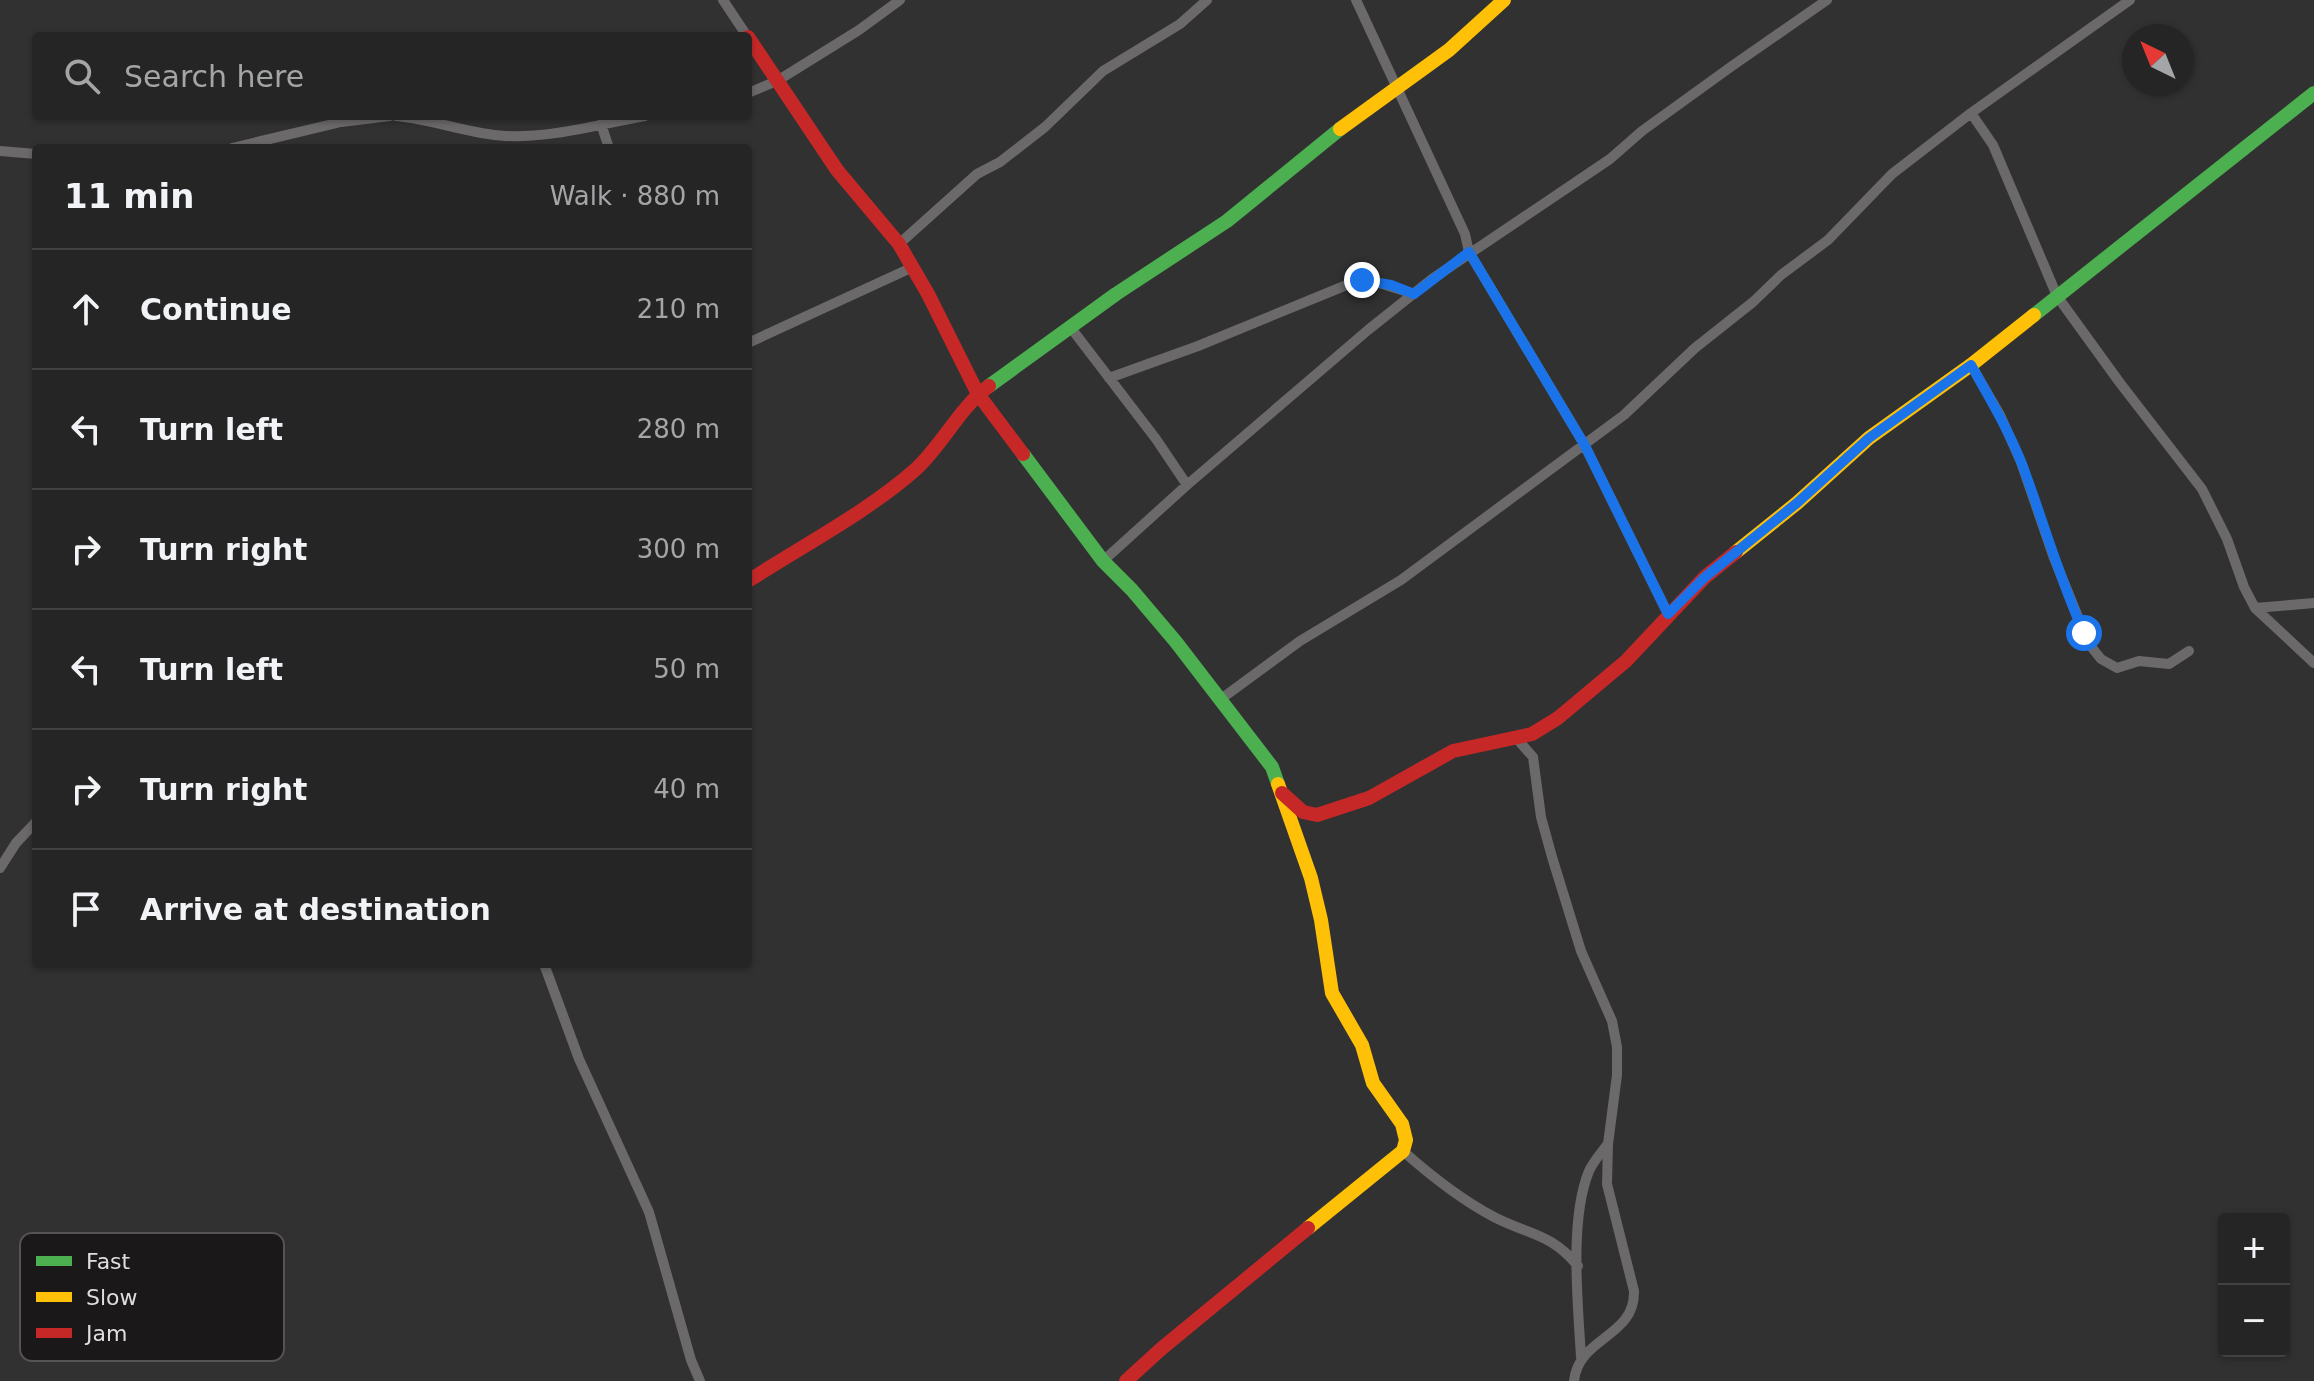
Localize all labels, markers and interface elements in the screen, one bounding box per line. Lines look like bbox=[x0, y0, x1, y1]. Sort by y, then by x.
north arrow bbox=[2122, 24, 2194, 96]
search box bbox=[32, 32, 752, 120]
icon: search bbox=[60, 54, 104, 98]
text: Search here bbox=[124, 59, 304, 94]
text: 11 min bbox=[64, 176, 194, 216]
text: Walk · 880 m bbox=[550, 181, 720, 211]
route end bbox=[1344, 262, 1380, 298]
icon: ahead bbox=[64, 287, 108, 331]
text: Continue bbox=[140, 292, 292, 327]
text: 210 m bbox=[637, 294, 720, 324]
icon: left bbox=[64, 407, 108, 451]
text: Turn left bbox=[140, 412, 283, 447]
text: 280 m bbox=[637, 414, 720, 444]
icon: right bbox=[64, 527, 108, 571]
text: Turn right bbox=[140, 532, 307, 567]
text: 300 m bbox=[637, 534, 720, 564]
route start bbox=[2066, 615, 2102, 651]
icon: left bbox=[64, 647, 108, 691]
text: Turn left bbox=[140, 652, 283, 687]
text: 50 m bbox=[653, 654, 720, 684]
icon: right bbox=[64, 767, 108, 811]
text: Turn right bbox=[140, 772, 307, 807]
text: 40 m bbox=[653, 774, 720, 804]
icon: arrive bbox=[64, 887, 108, 931]
text: Arrive at destination bbox=[140, 892, 491, 927]
map controls bbox=[2218, 1213, 2290, 1357]
button: + bbox=[2218, 1213, 2290, 1285]
legend bbox=[20, 1233, 284, 1361]
text: Fast bbox=[86, 1249, 131, 1274]
text: Slow bbox=[86, 1285, 138, 1310]
button: − bbox=[2218, 1285, 2290, 1357]
text: Jam bbox=[84, 1321, 127, 1346]

